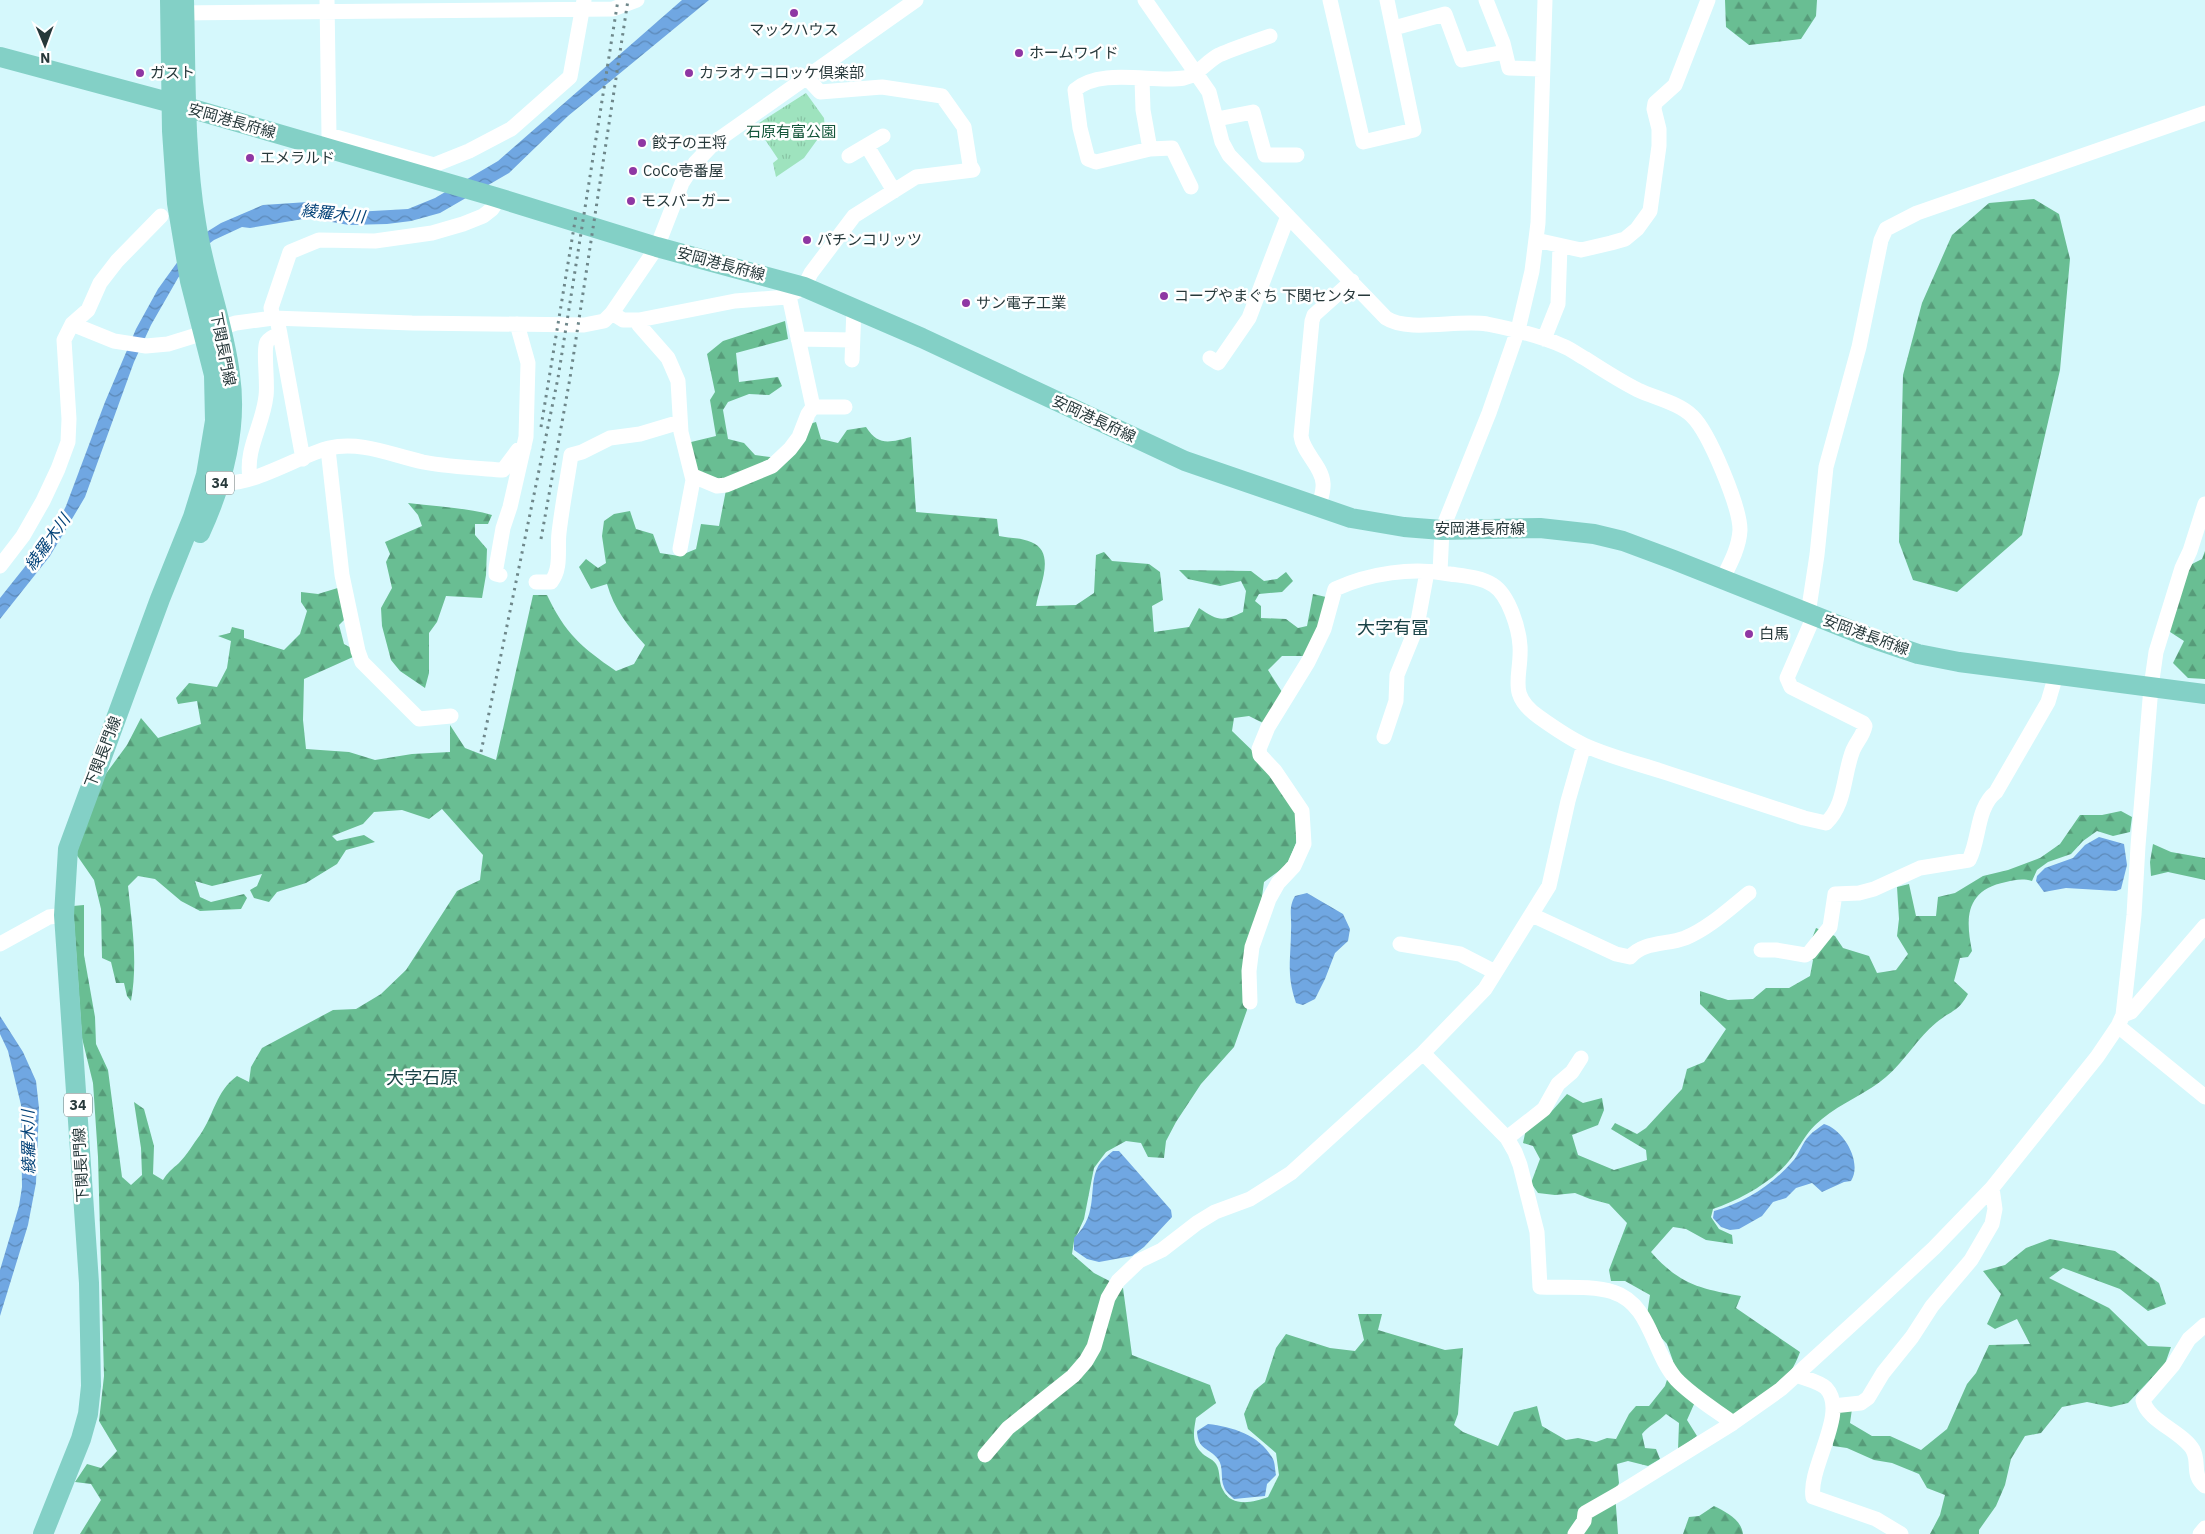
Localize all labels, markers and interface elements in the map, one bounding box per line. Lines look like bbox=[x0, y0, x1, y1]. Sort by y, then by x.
marker: マックハウス bbox=[788, 7, 800, 19]
north arrow bbox=[20, 20, 70, 70]
place label: マックハウス bbox=[749, 20, 839, 39]
place label: ホームワイド bbox=[1029, 43, 1119, 62]
marker: ホームワイド bbox=[1013, 47, 1025, 59]
text: N bbox=[40, 49, 50, 67]
place label: ガスト bbox=[150, 63, 195, 82]
place label: カラオケコロッケ倶楽部 bbox=[699, 63, 864, 82]
marker: ガスト bbox=[134, 67, 146, 79]
marker: カラオケコロッケ倶楽部 bbox=[683, 67, 695, 79]
street label: 安岡港長府線 bbox=[186, 99, 278, 142]
park label: 石原有富公園 bbox=[746, 122, 836, 141]
place label: 餃子の王将 bbox=[652, 133, 727, 152]
marker: 餃子の王将 bbox=[636, 137, 648, 149]
place label: エメラルド bbox=[260, 148, 335, 167]
marker: エメラルド bbox=[244, 152, 256, 164]
place label: CoCo壱番屋 bbox=[643, 161, 723, 180]
marker: CoCo壱番屋 bbox=[627, 165, 639, 177]
place label: モスバーガー bbox=[641, 191, 731, 210]
marker: モスバーガー bbox=[625, 195, 637, 207]
water label: 綾羅木川 bbox=[300, 200, 368, 226]
place label: パチンコリッツ bbox=[817, 230, 922, 249]
marker: パチンコリッツ bbox=[801, 234, 813, 246]
street label: 安岡港長府線 bbox=[675, 243, 767, 284]
place label: コープやまぐち 下関センター bbox=[1174, 286, 1372, 305]
marker: コープやまぐち 下関センター bbox=[1158, 290, 1170, 302]
place label: サン電子工業 bbox=[976, 293, 1066, 312]
marker: サン電子工業 bbox=[960, 297, 972, 309]
street label: 下関長門線 bbox=[207, 310, 240, 388]
street label: 安岡港長府線 bbox=[1049, 391, 1139, 446]
road number: 34 bbox=[206, 472, 234, 494]
water label: 綾羅木川 bbox=[20, 509, 75, 574]
street label: 安岡港長府線 bbox=[1435, 519, 1525, 538]
street label: 安岡港長府線 bbox=[1821, 610, 1912, 659]
district label: 大字有冨 bbox=[1357, 616, 1429, 639]
place label: 白馬 bbox=[1759, 624, 1789, 643]
marker: 白馬 bbox=[1743, 628, 1755, 640]
street label: 下関長門線 bbox=[80, 713, 125, 790]
district label: 大字石原 bbox=[386, 1066, 458, 1089]
road number: 34 bbox=[64, 1094, 92, 1116]
water label: 綾羅木川 bbox=[17, 1108, 39, 1174]
street label: 下関長門線 bbox=[69, 1127, 92, 1203]

